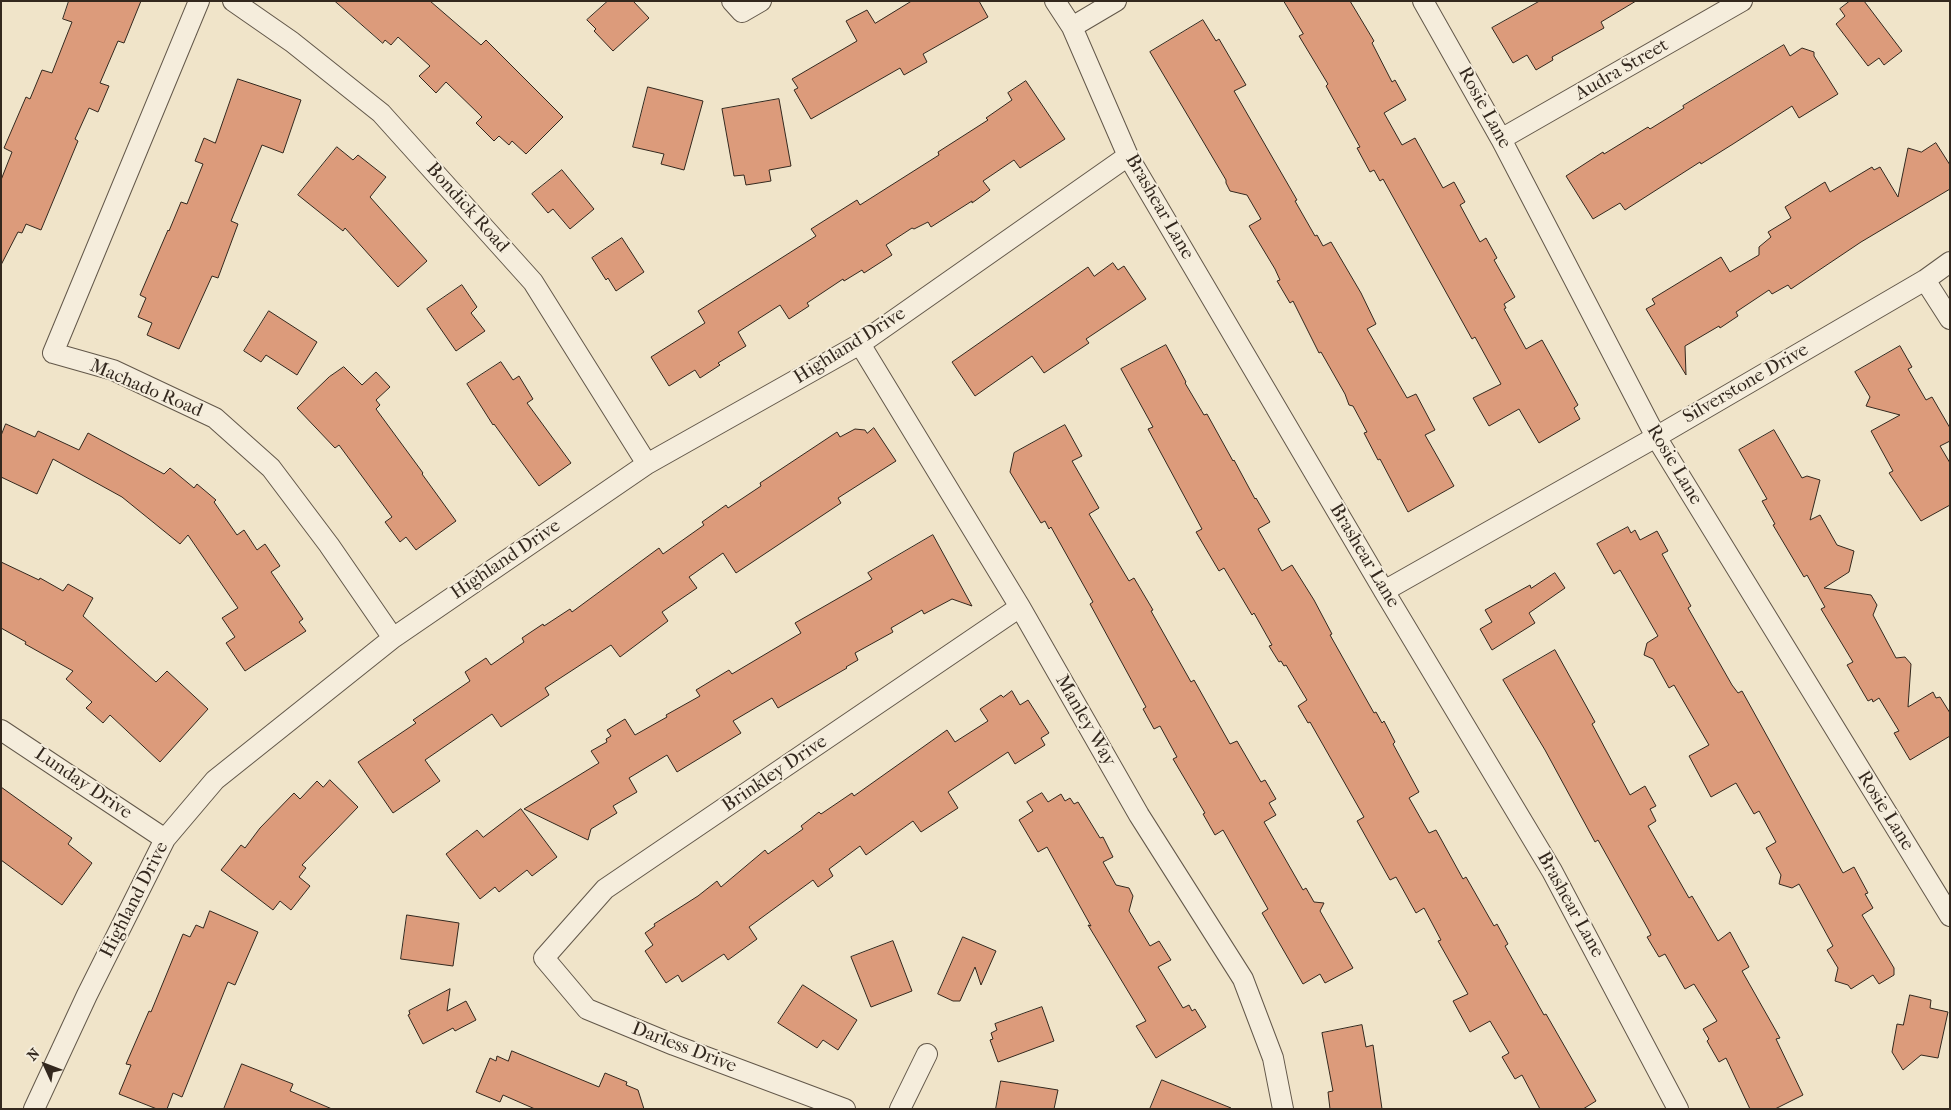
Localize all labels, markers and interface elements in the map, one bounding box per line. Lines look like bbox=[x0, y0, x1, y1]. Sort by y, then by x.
street label: Audra Street bbox=[1571, 34, 1673, 106]
street label: Rosie Lane bbox=[1452, 63, 1516, 153]
street label: Brashear Lane bbox=[1120, 150, 1198, 264]
street label: Bondick Road bbox=[421, 158, 513, 258]
street label: Highland Drive bbox=[790, 303, 910, 389]
street label: Silverstone Drive bbox=[1679, 339, 1813, 429]
street label: Machado Road bbox=[86, 355, 206, 423]
street label: Rosie Lane bbox=[1641, 421, 1707, 509]
street label: Brashear Lane bbox=[1324, 500, 1404, 612]
street label: Highland Drive bbox=[447, 515, 565, 605]
street label: Manley Way bbox=[1050, 671, 1120, 771]
street label: Brinkley Drive bbox=[718, 731, 832, 817]
street label: Lunday Drive bbox=[30, 743, 136, 825]
street label: Rosie Lane bbox=[1852, 767, 1918, 855]
street label: Highland Drive bbox=[96, 838, 174, 962]
street label: Brashear Lane bbox=[1531, 848, 1609, 962]
street label: Darless Drive bbox=[628, 1018, 740, 1078]
north arrow bbox=[20, 1040, 70, 1090]
text: N bbox=[24, 1045, 44, 1064]

